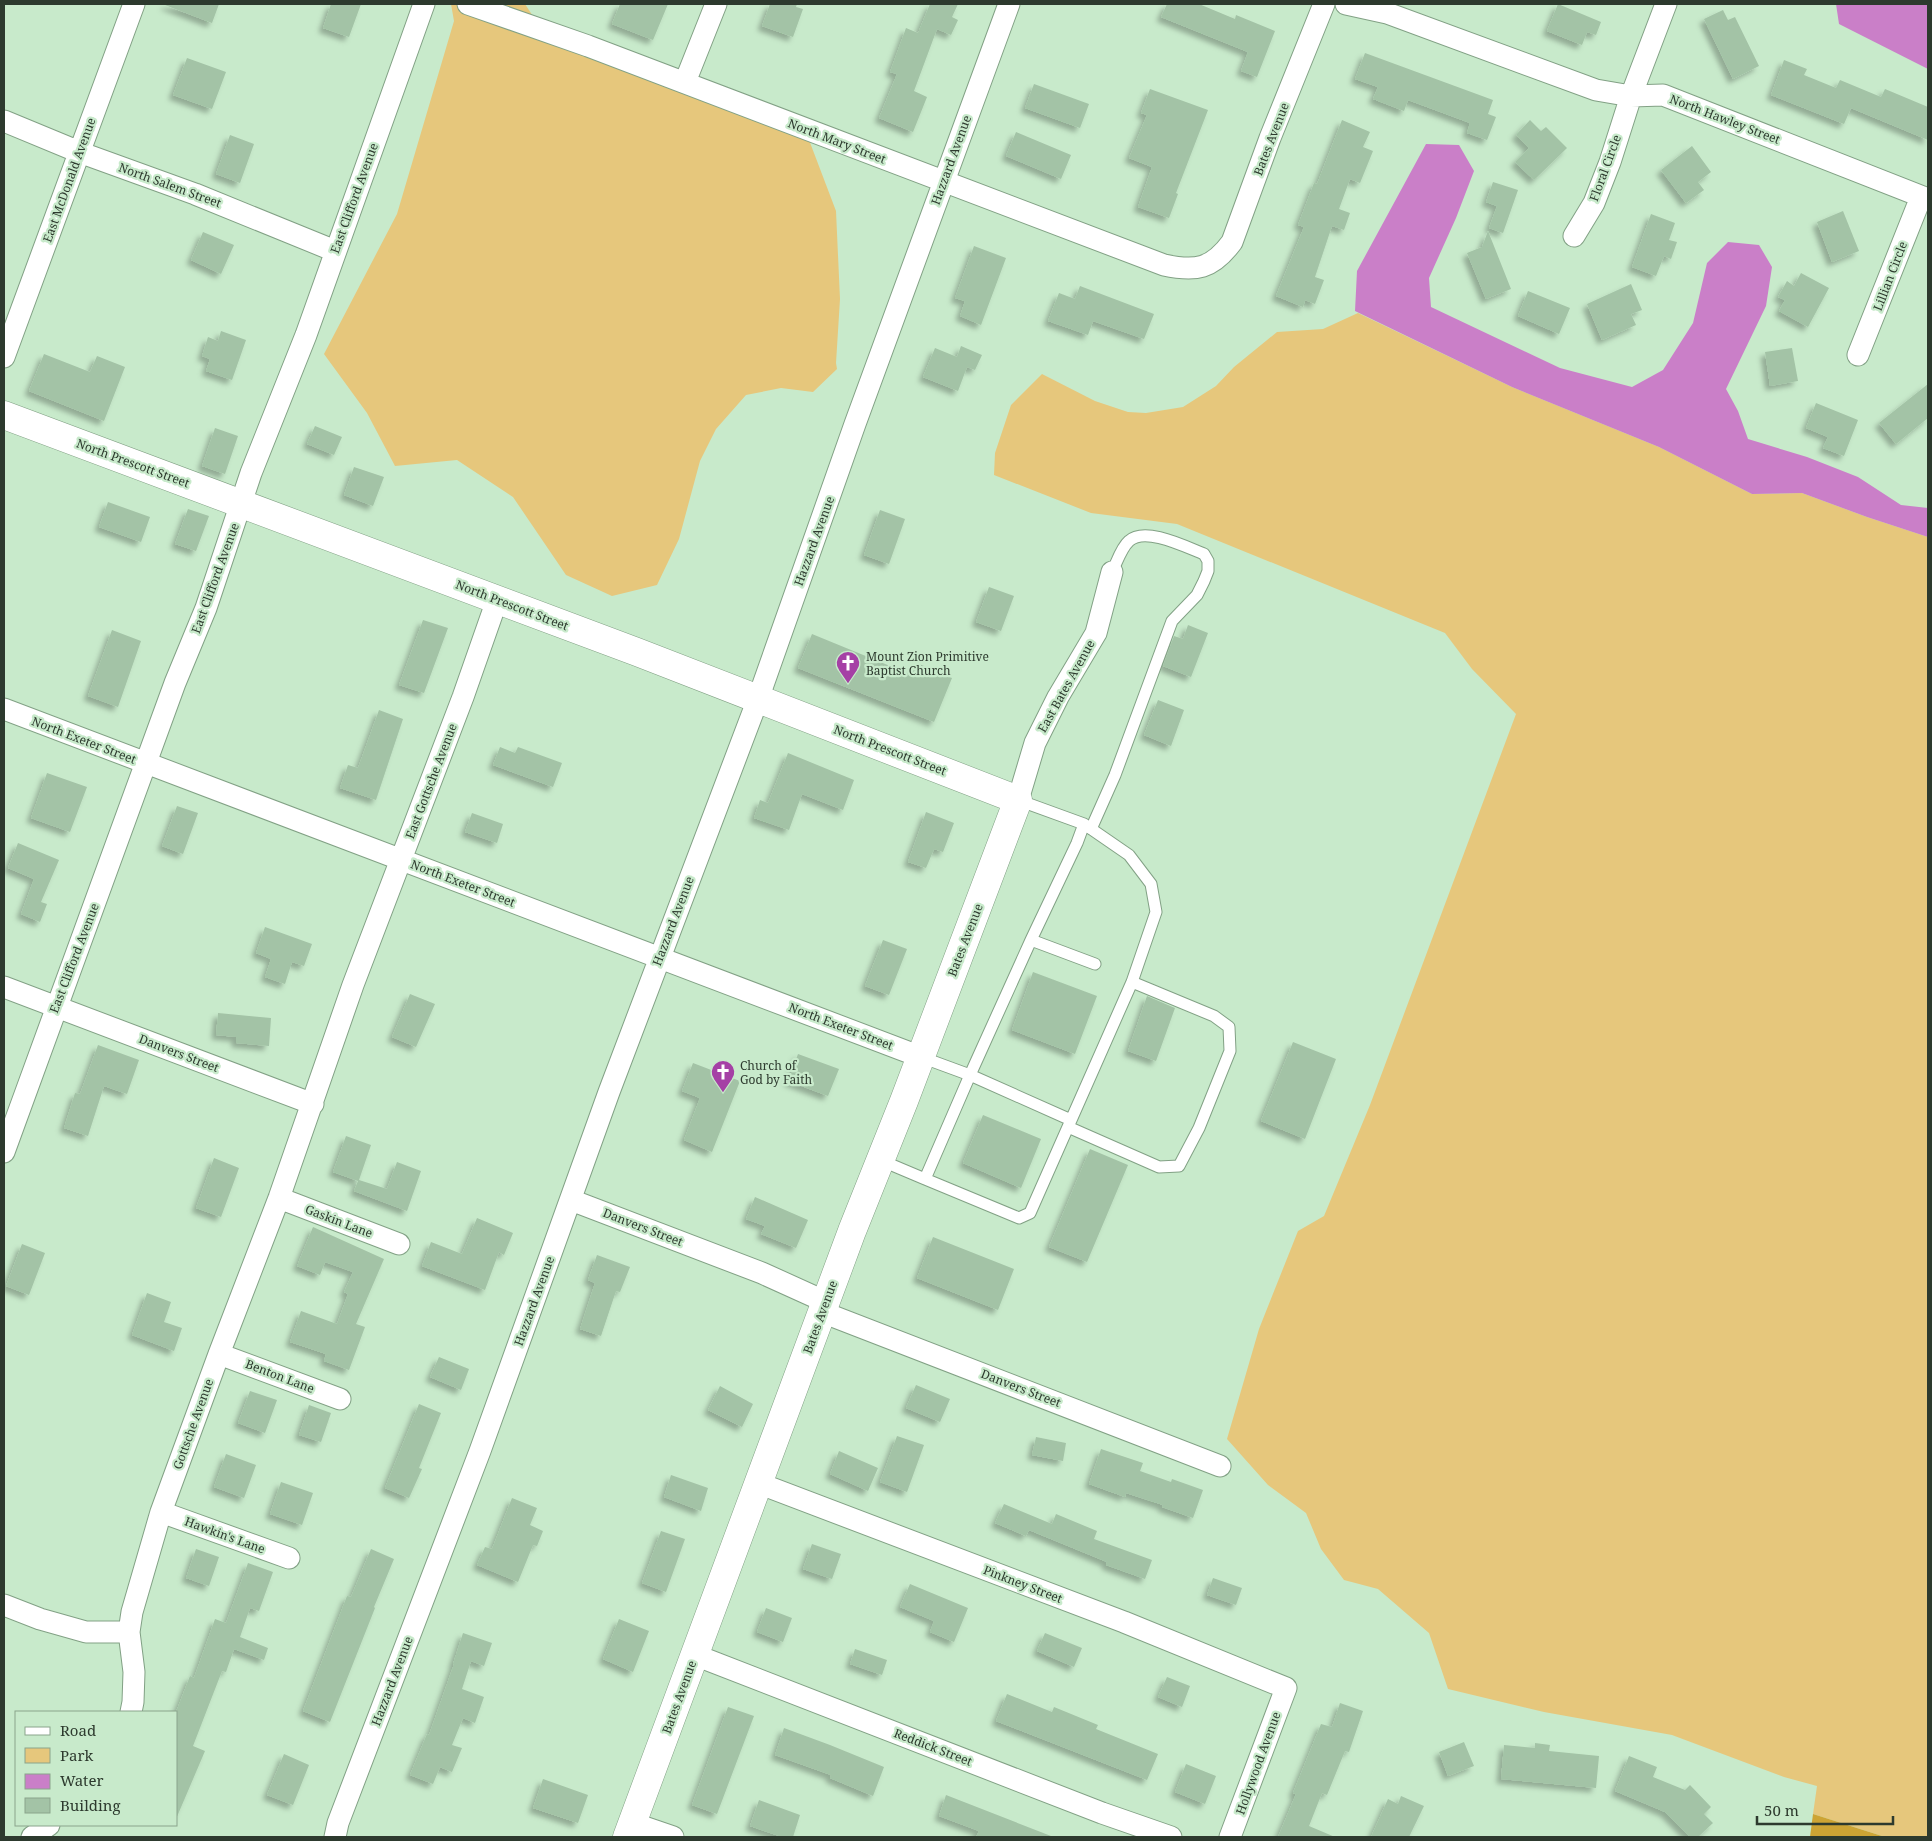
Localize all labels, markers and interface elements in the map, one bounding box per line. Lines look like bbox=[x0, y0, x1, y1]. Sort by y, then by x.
street label: North Hawley Street bbox=[1667, 90, 1783, 148]
street label: Bates Avenue bbox=[1249, 100, 1293, 178]
street label: Hazzard Avenue bbox=[927, 113, 975, 207]
street label: North Mary Street bbox=[786, 114, 888, 168]
street label: East McDonald Avenue bbox=[39, 115, 99, 245]
street label: Floral Circle bbox=[1585, 132, 1625, 204]
street label: East Clifford Avenue bbox=[326, 140, 382, 256]
street label: North Salem Street bbox=[116, 159, 224, 211]
street label: Lillian Circle bbox=[1869, 239, 1911, 313]
street label: North Prescott Street bbox=[74, 435, 192, 491]
street label: Hazzard Avenue bbox=[790, 494, 838, 588]
street label: East Clifford Avenue bbox=[187, 520, 243, 636]
street label: North Prescott Street bbox=[453, 576, 571, 634]
street label: East Bates Avenue bbox=[1033, 637, 1099, 735]
place label: Mount Zion Primitive Baptist Church bbox=[866, 648, 989, 679]
church icon: Mount Zion Primitive Baptist Church bbox=[835, 650, 861, 684]
street label: North Exeter Street bbox=[29, 712, 139, 768]
street label: East Gottsche Avenue bbox=[401, 721, 461, 841]
street label: North Prescott Street bbox=[831, 721, 949, 779]
street label: North Exeter Street bbox=[408, 855, 518, 911]
street label: Hazzard Avenue bbox=[648, 874, 698, 968]
street label: East Clifford Avenue bbox=[45, 901, 103, 1015]
street label: Bates Avenue bbox=[943, 901, 987, 979]
street label: North Exeter Street bbox=[786, 998, 896, 1054]
street label: Danvers Street bbox=[137, 1030, 221, 1076]
place label: Church of God by Faith bbox=[740, 1057, 812, 1088]
church icon: Church of God by Faith bbox=[710, 1059, 736, 1093]
street label: Gaskin Lane bbox=[303, 1200, 375, 1242]
street label: Danvers Street bbox=[601, 1204, 685, 1250]
street label: Hazzard Avenue bbox=[510, 1254, 558, 1348]
street label: Bates Avenue bbox=[799, 1278, 841, 1356]
street label: Benton Lane bbox=[243, 1355, 317, 1397]
street label: Danvers Street bbox=[979, 1365, 1063, 1411]
street label: Gottsche Avenue bbox=[169, 1376, 217, 1472]
street label: Hawkin's Lane bbox=[182, 1513, 268, 1557]
street label: Pinkney Street bbox=[981, 1561, 1065, 1607]
street label: Hazzard Avenue bbox=[367, 1634, 417, 1728]
street label: Bates Avenue bbox=[658, 1658, 700, 1736]
street label: Hollywood Avenue bbox=[1232, 1709, 1284, 1817]
legend bbox=[15, 1711, 178, 1826]
text: Road bbox=[60, 1720, 96, 1740]
street label: Reddick Street bbox=[891, 1724, 975, 1770]
text: Park bbox=[60, 1745, 94, 1765]
text: Water bbox=[60, 1770, 103, 1790]
scale bar bbox=[1757, 1794, 1893, 1826]
text: Building bbox=[60, 1795, 121, 1815]
text: 50 m bbox=[1764, 1800, 1799, 1820]

